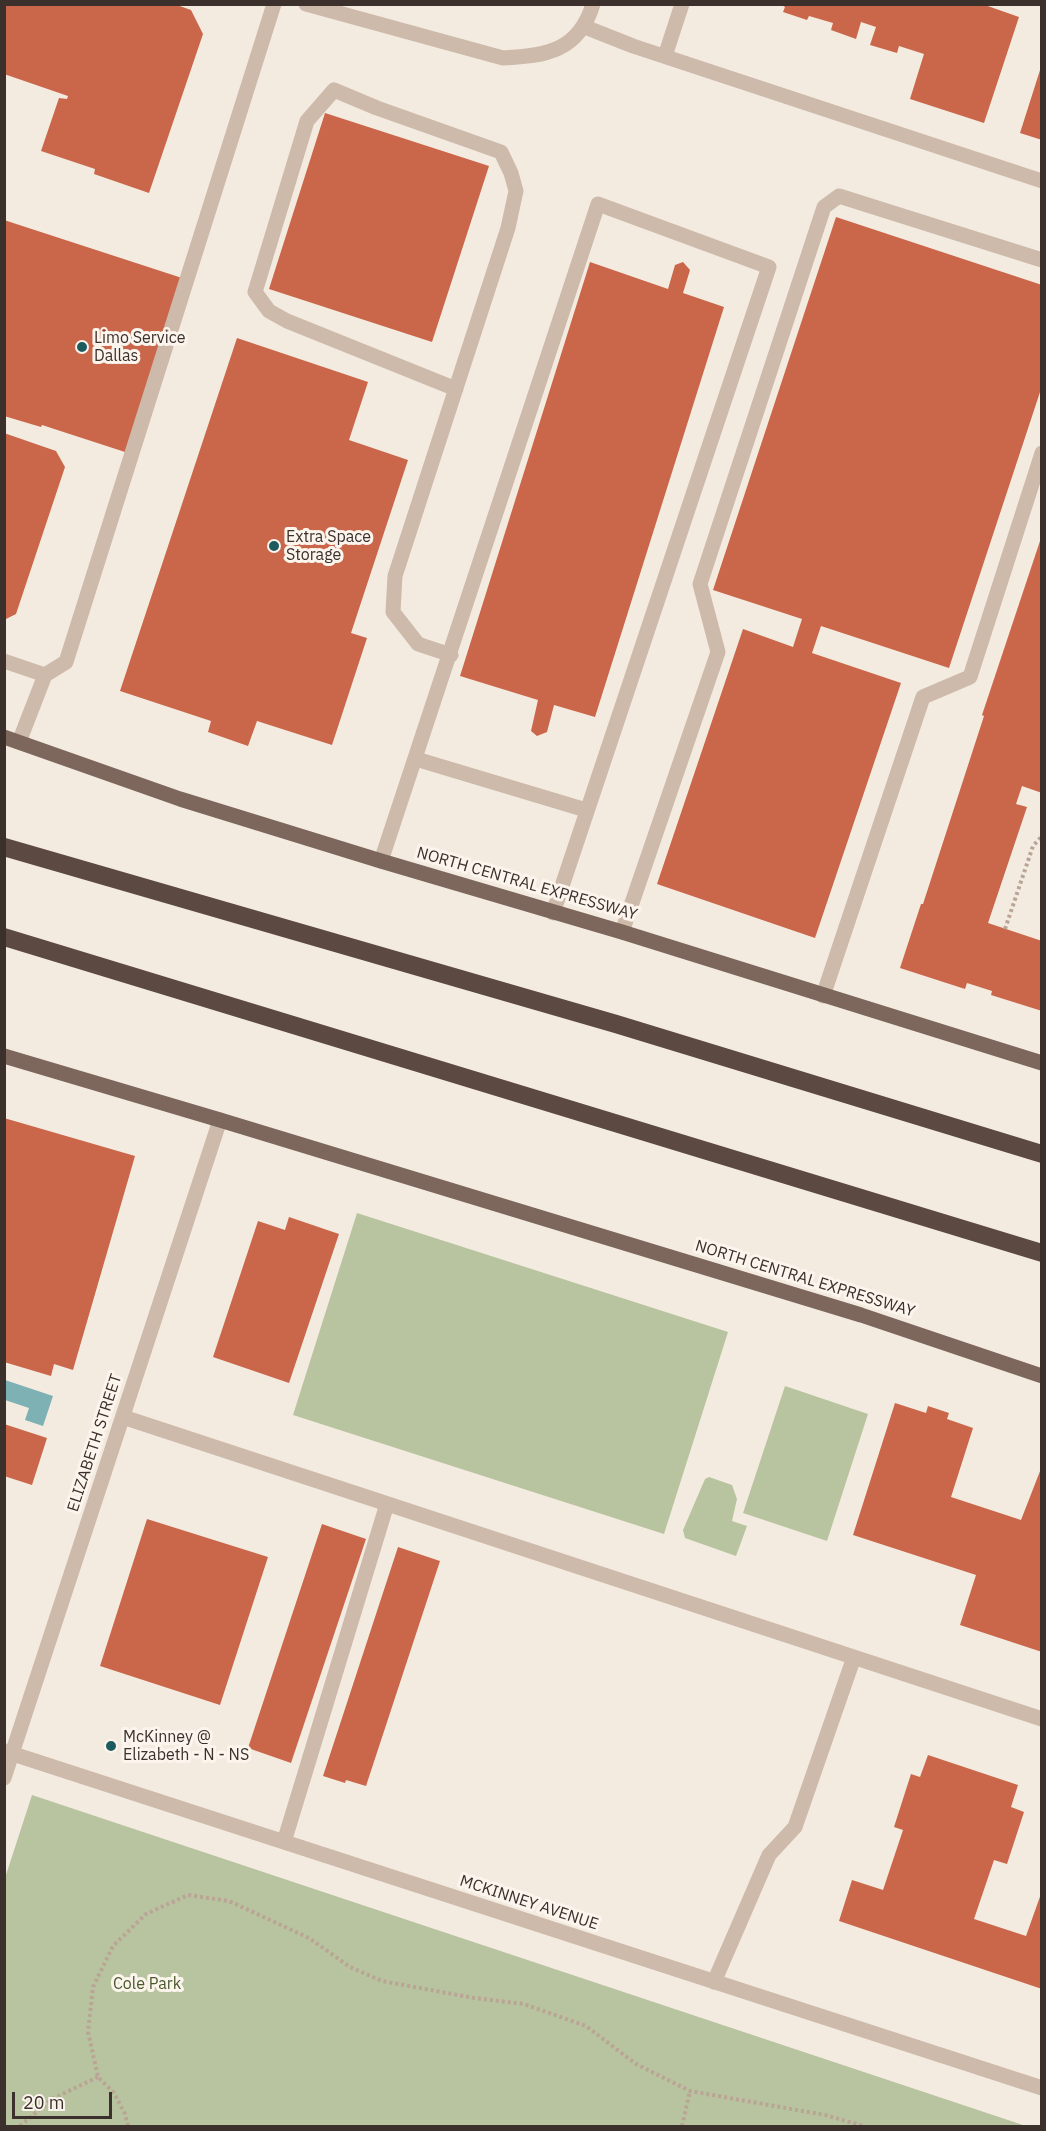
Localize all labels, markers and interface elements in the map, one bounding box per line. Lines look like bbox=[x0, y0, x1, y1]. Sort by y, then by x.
place label: Limo Service Dallas bbox=[94, 328, 185, 366]
marker: Limo Service Dallas bbox=[75, 340, 89, 354]
place label: Extra Space Storage bbox=[286, 527, 371, 565]
marker: Extra Space Storage bbox=[267, 539, 281, 553]
street label: NORTH CENTRAL EXPRESSWAY bbox=[414, 843, 640, 925]
street label: NORTH CENTRAL EXPRESSWAY bbox=[693, 1236, 917, 1322]
street label: ELIZABETH STREET bbox=[64, 1372, 126, 1514]
place label: McKinney @ Elizabeth - N - NS bbox=[123, 1727, 249, 1765]
marker: McKinney @ Elizabeth - N - NS bbox=[104, 1739, 118, 1753]
street label: MCKINNEY AVENUE bbox=[457, 1872, 601, 1934]
park label: Cole Park bbox=[113, 1974, 181, 1994]
scale bar bbox=[15, 2080, 116, 2118]
text: 20 m bbox=[23, 2091, 65, 2114]

